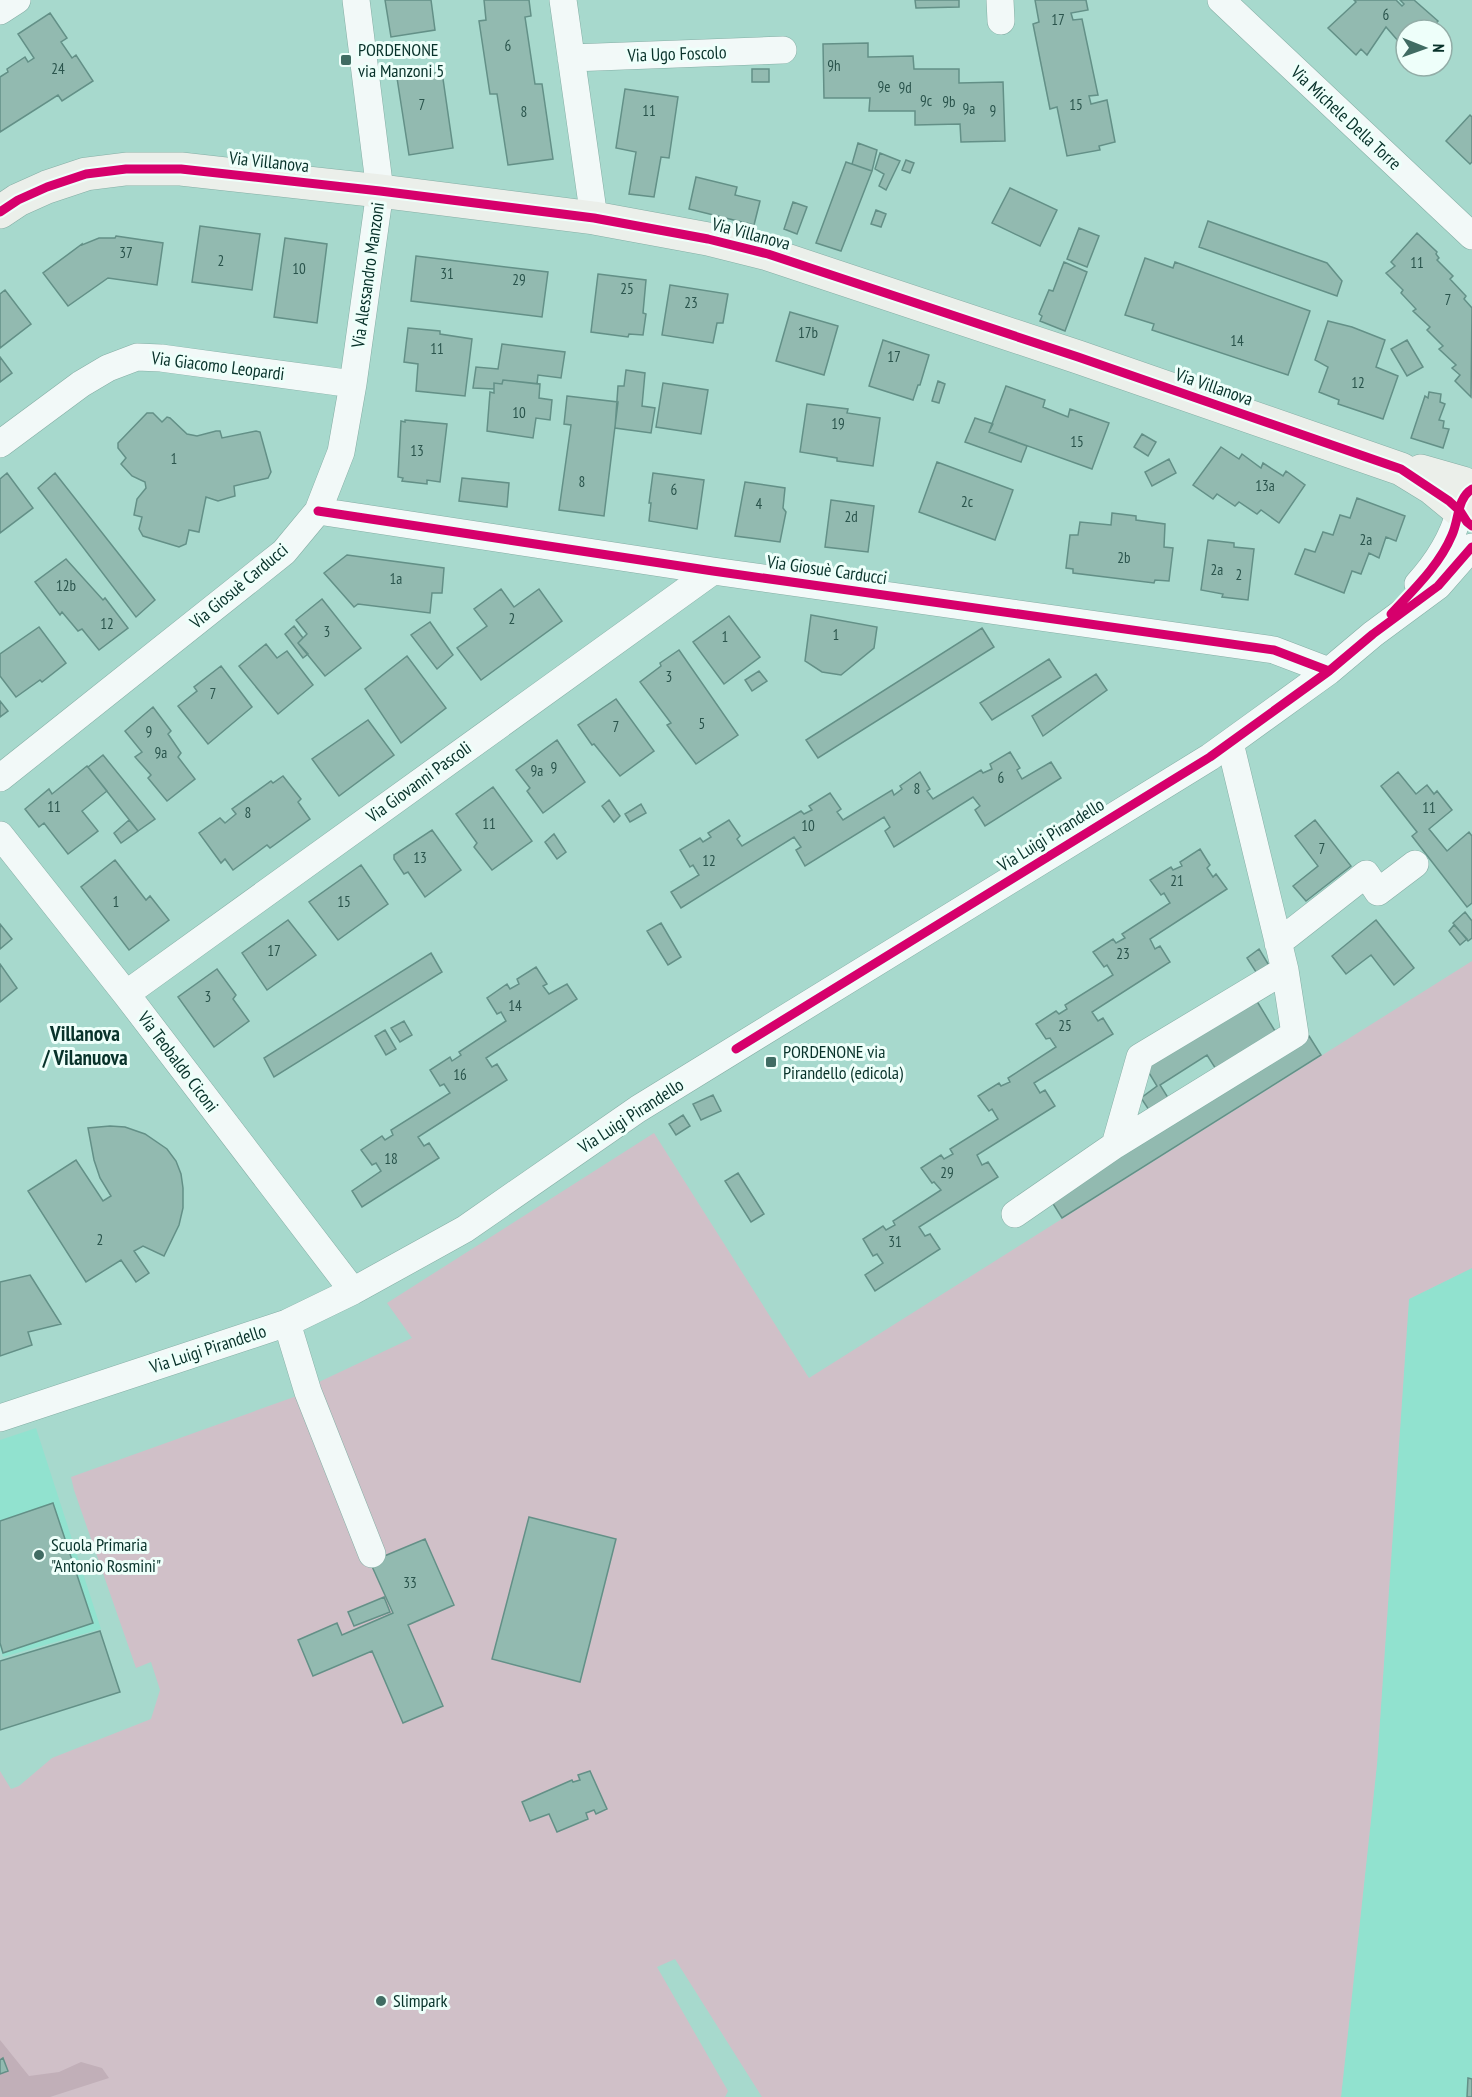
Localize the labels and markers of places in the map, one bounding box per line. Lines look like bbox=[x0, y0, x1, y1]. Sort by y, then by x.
place label: PORDENONE via Manzoni 5 bbox=[358, 38, 444, 82]
marker: PORDENONE via Manzoni 5 bbox=[339, 53, 353, 67]
place label: PORDENONE via Pirandello (edicola) bbox=[783, 1040, 904, 1084]
marker: PORDENONE via Pirandello (edicola) bbox=[764, 1055, 778, 1069]
place label: Scuola Primaria "Antonio Rosmini" bbox=[51, 1533, 161, 1577]
marker: Scuola Primaria "Antonio Rosmini" bbox=[32, 1548, 46, 1562]
place label: Slimpark bbox=[393, 1989, 447, 2012]
marker: Slimpark bbox=[374, 1994, 388, 2008]

